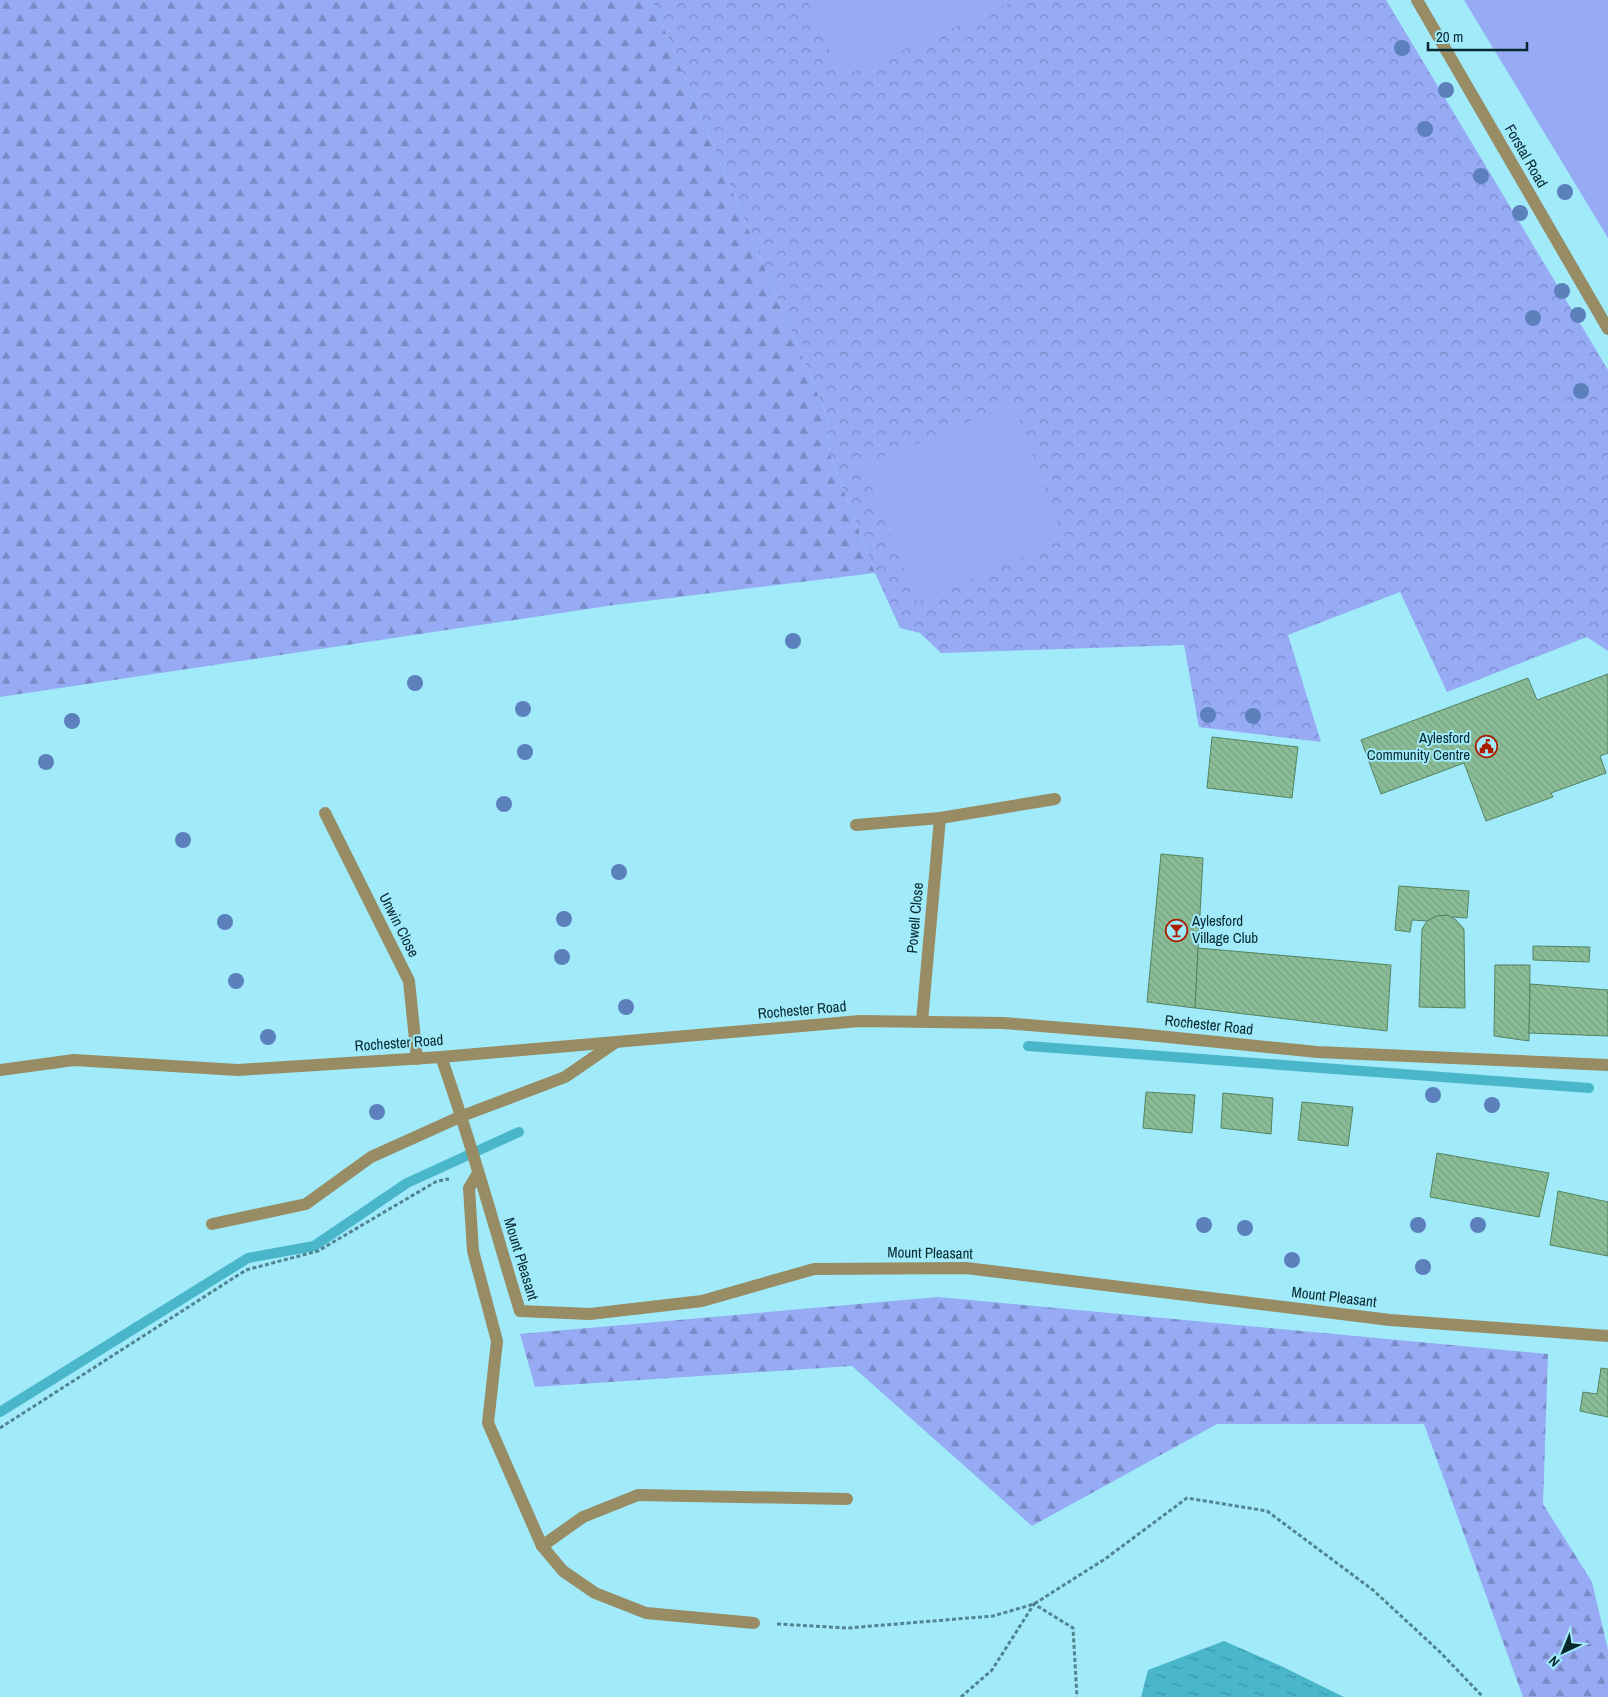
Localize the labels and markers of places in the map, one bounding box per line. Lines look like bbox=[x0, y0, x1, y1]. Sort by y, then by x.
place label: Aylesford Community Centre bbox=[1367, 727, 1470, 765]
public building icon: Aylesford Community Centre bbox=[1474, 735, 1498, 759]
place label: Aylesford Village Club bbox=[1191, 910, 1258, 948]
bar icon: Aylesford Village Club bbox=[1164, 918, 1188, 942]

